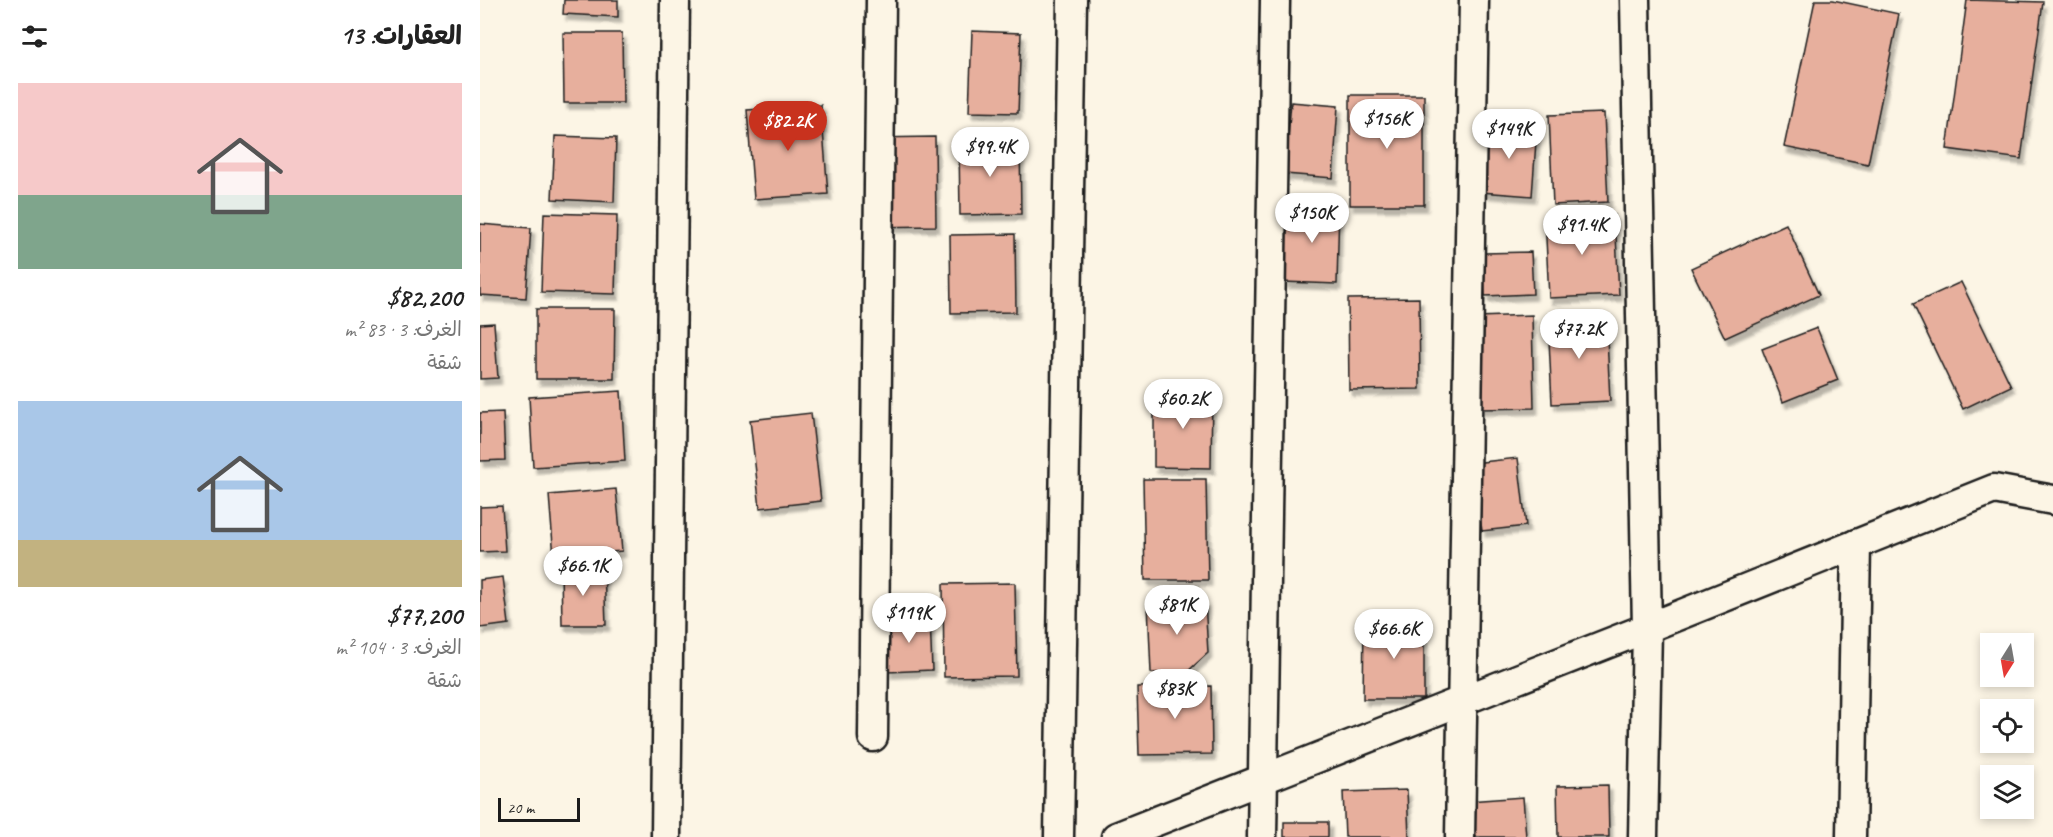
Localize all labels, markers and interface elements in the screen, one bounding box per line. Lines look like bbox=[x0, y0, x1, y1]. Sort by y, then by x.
text: العقارات: 13 bbox=[340, 19, 462, 52]
icon: filters bbox=[18, 20, 51, 53]
pin: $156K bbox=[1345, 99, 1429, 150]
pin: $82.2K bbox=[739, 101, 837, 152]
text: $156K bbox=[1364, 106, 1410, 131]
text: $82.2K bbox=[763, 108, 813, 133]
pin: $149K bbox=[1467, 109, 1551, 160]
text: $149K bbox=[1486, 116, 1532, 141]
icon: home bbox=[186, 122, 294, 230]
pin: $99.4K bbox=[941, 127, 1039, 178]
text: $99.4K bbox=[965, 134, 1015, 159]
pin: $150K bbox=[1270, 193, 1354, 244]
text: $150K bbox=[1289, 200, 1335, 225]
pin: $91.4K bbox=[1533, 205, 1631, 256]
text: $91.4K bbox=[1557, 212, 1607, 237]
text: $82,200 bbox=[387, 281, 462, 314]
pin: $77.2K bbox=[1530, 309, 1628, 360]
text: $77.2K bbox=[1554, 316, 1604, 341]
text: الغرف: 3 · 83 m² bbox=[344, 317, 462, 342]
text: شقة bbox=[427, 350, 462, 375]
pin: $60.2K bbox=[1134, 379, 1232, 430]
text: $60.2K bbox=[1158, 386, 1208, 411]
icon: home bbox=[186, 440, 294, 548]
pin: $66.1K bbox=[534, 546, 632, 597]
text: $66.1K bbox=[558, 553, 608, 578]
pin: $81K bbox=[1141, 585, 1213, 636]
text: $81K bbox=[1158, 592, 1196, 617]
pin: $119K bbox=[867, 593, 951, 644]
text: $77,200 bbox=[387, 599, 462, 632]
text: $119K bbox=[886, 600, 932, 625]
pin: $66.6K bbox=[1345, 609, 1443, 660]
text: $66.6K bbox=[1368, 616, 1420, 641]
north arrow bbox=[1980, 633, 2034, 687]
map controls bbox=[1980, 633, 2034, 819]
text: الغرف: 3 · 104 m² bbox=[335, 635, 462, 660]
text: شقة bbox=[427, 668, 462, 693]
pin: $83K bbox=[1139, 669, 1211, 720]
text: $83K bbox=[1156, 676, 1194, 701]
button: locate bbox=[1980, 699, 2034, 753]
button: layers bbox=[1980, 765, 2034, 819]
scale bar bbox=[498, 795, 580, 822]
text: 20 m bbox=[507, 798, 534, 818]

